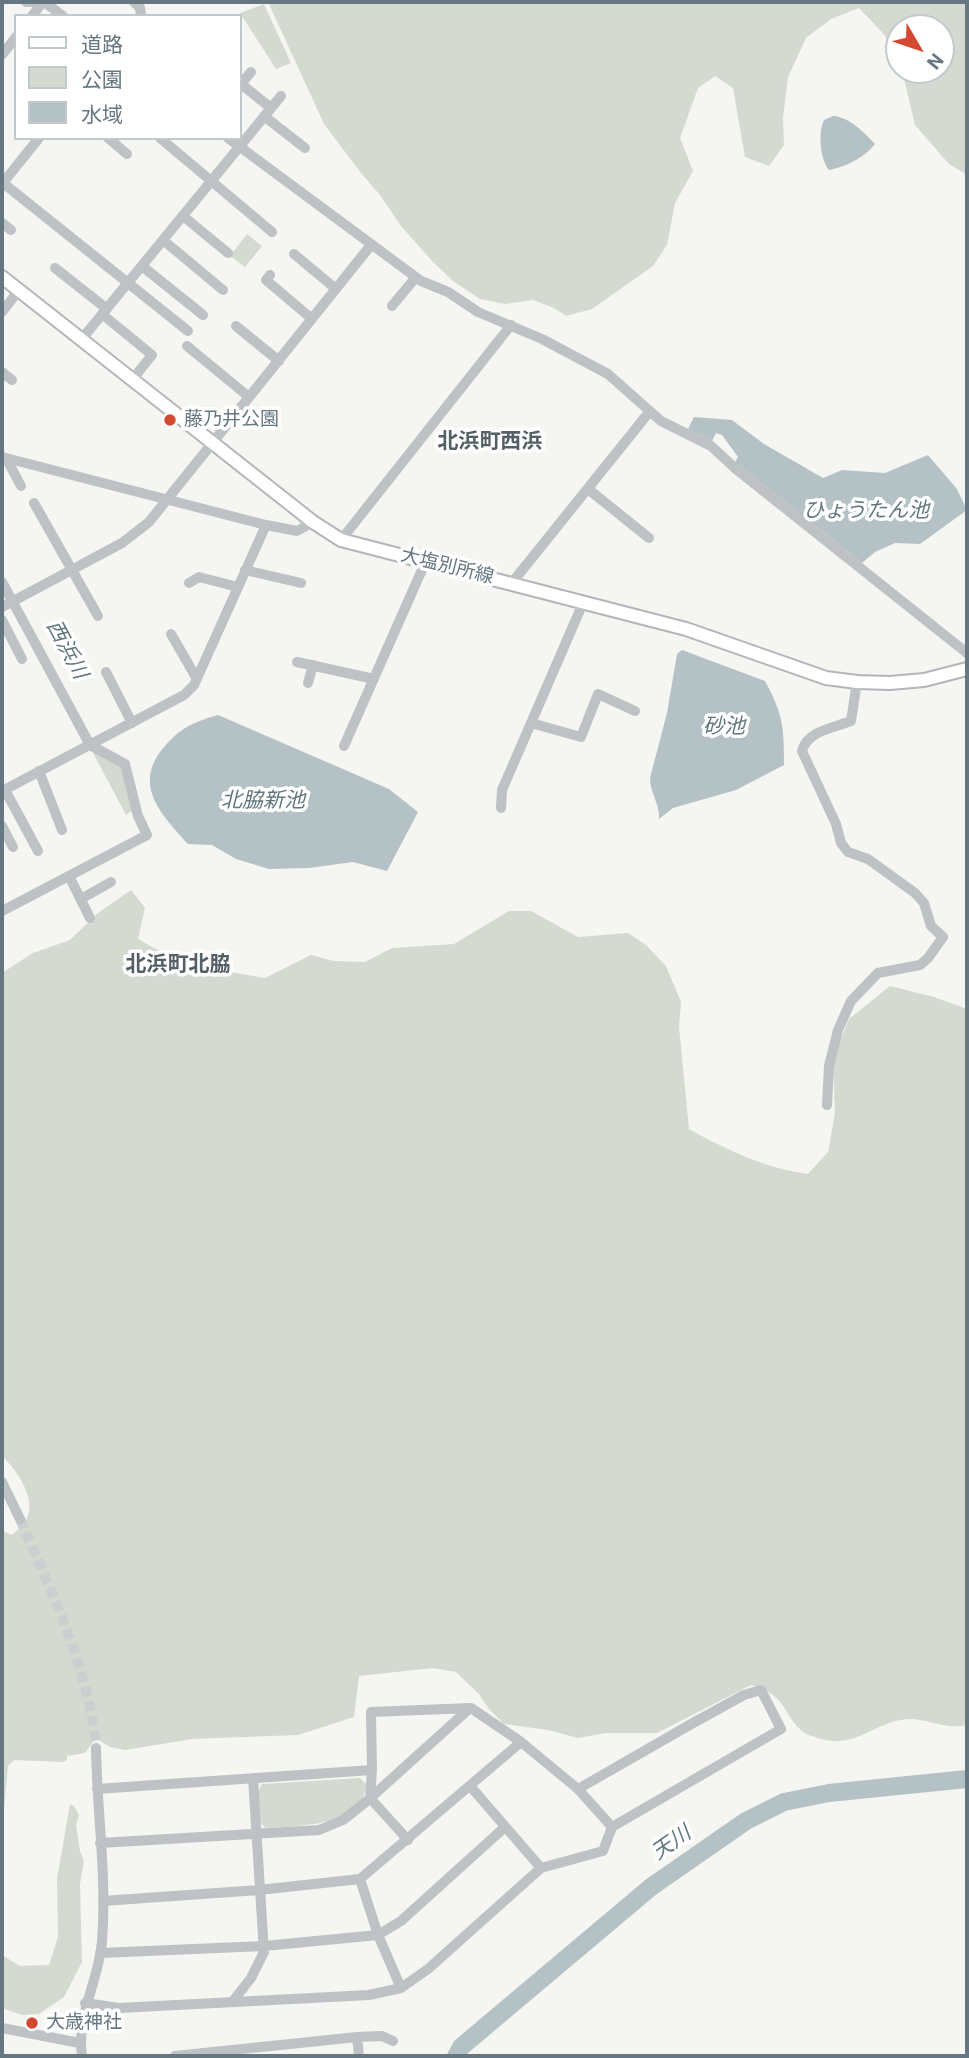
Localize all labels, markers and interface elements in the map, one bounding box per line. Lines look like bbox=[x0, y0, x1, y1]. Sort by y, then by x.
legend bbox=[14, 14, 242, 140]
north arrow bbox=[885, 14, 955, 84]
text: 道路 bbox=[81, 33, 123, 57]
text: N bbox=[922, 49, 948, 74]
text: 公園 bbox=[81, 68, 123, 92]
text: 水域 bbox=[81, 103, 123, 127]
place label: 藤乃井公園 bbox=[184, 409, 279, 431]
marker: 藤乃井公園 bbox=[162, 412, 178, 428]
district label: 北浜町西浜 bbox=[438, 430, 542, 456]
water label: ひょうたん池 bbox=[803, 499, 929, 525]
street label: 大塩別所線 bbox=[398, 544, 496, 590]
water label: 西浜川 bbox=[40, 616, 92, 684]
water label: 砂池 bbox=[703, 715, 745, 741]
water label: 北脇新池 bbox=[221, 789, 305, 815]
district label: 北浜町北脇 bbox=[126, 953, 230, 979]
water label: 天川 bbox=[648, 1822, 696, 1866]
place label: 大歳神社 bbox=[46, 2012, 122, 2034]
marker: 大歳神社 bbox=[24, 2015, 40, 2031]

